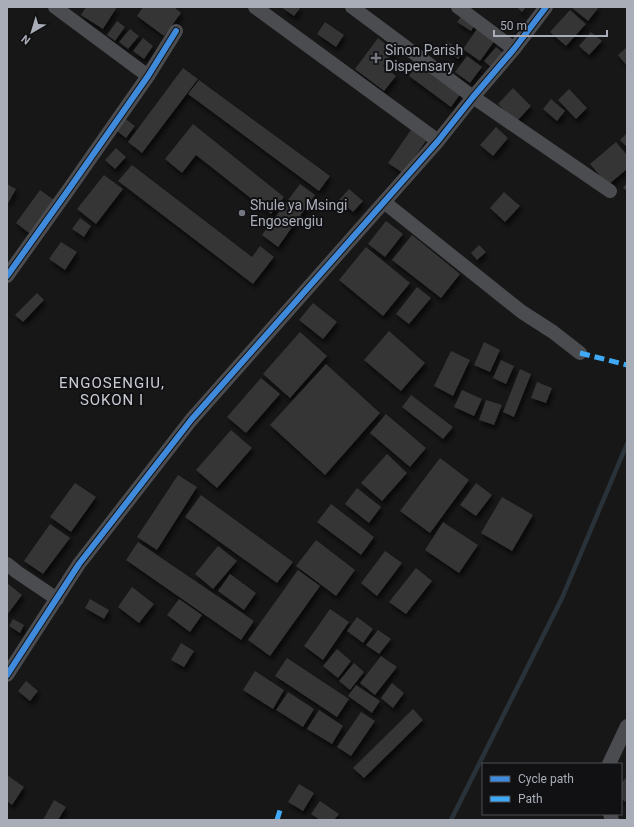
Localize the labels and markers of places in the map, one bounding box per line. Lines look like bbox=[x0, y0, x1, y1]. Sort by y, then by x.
place label: Sinon Parish Dispensary bbox=[385, 42, 463, 74]
marker: Sinon Parish Dispensary bbox=[370, 52, 382, 64]
place label: Shule ya Msingi Engosengiu bbox=[250, 197, 348, 229]
marker: Shule ya Msingi Engosengiu bbox=[237, 208, 247, 218]

